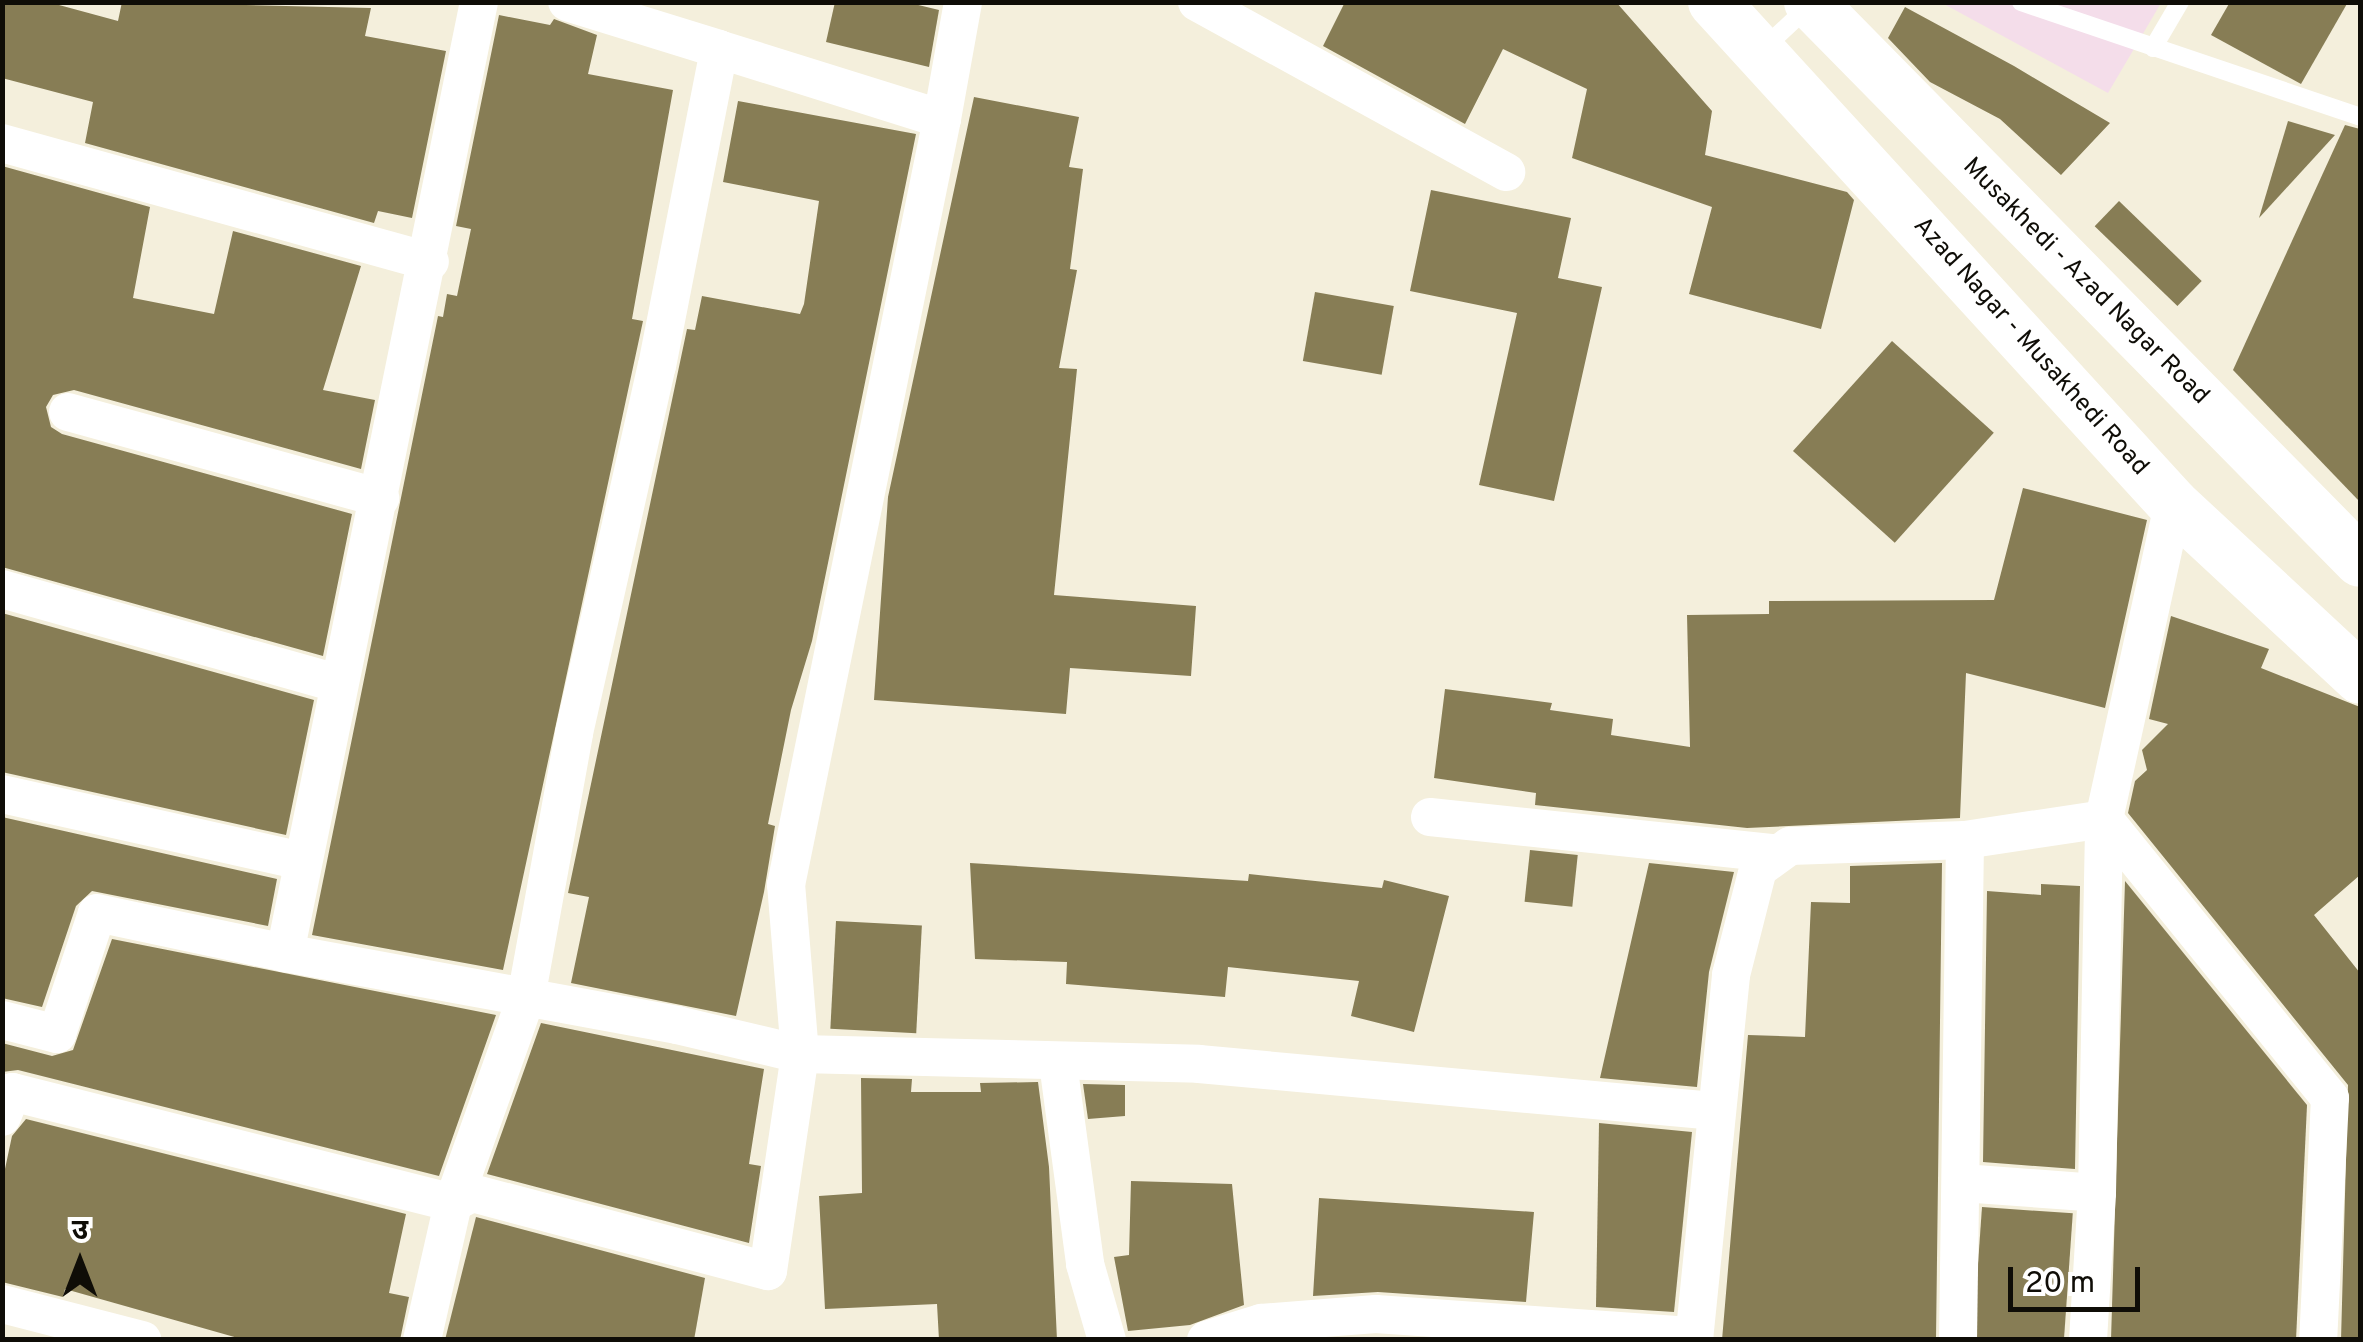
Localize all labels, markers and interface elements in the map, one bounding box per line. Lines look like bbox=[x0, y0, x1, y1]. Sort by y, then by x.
street label: Musakhedi - Azad Nagar Road bbox=[1955, 152, 2215, 412]
street label: Azad Nagar - Musakhedi Road bbox=[1906, 212, 2154, 482]
north arrow bbox=[30, 1212, 130, 1312]
text: उ bbox=[72, 1214, 88, 1250]
scale bar bbox=[2013, 1247, 2146, 1309]
text: 20 m bbox=[2025, 1266, 2095, 1303]

